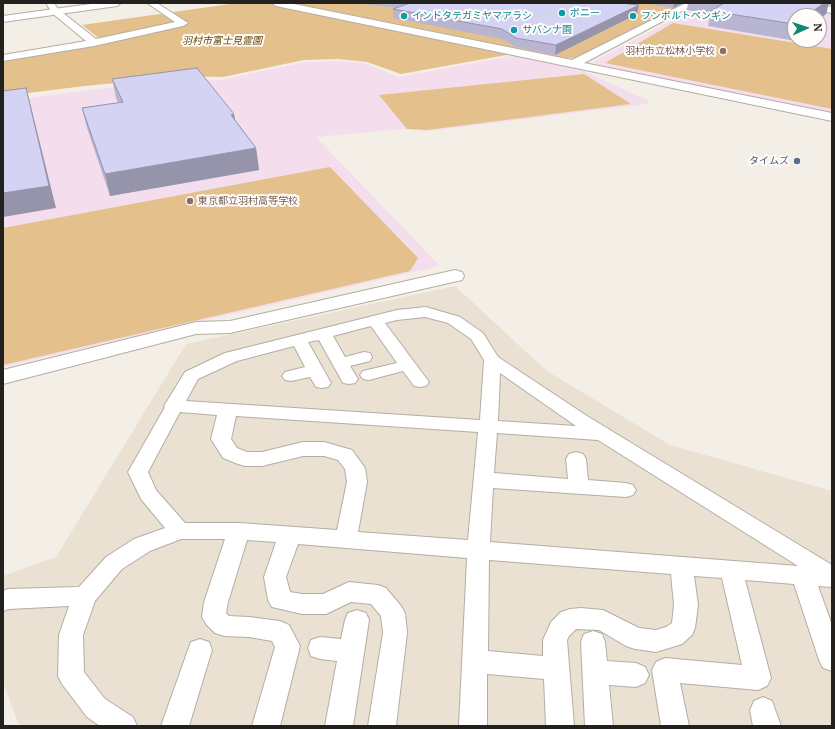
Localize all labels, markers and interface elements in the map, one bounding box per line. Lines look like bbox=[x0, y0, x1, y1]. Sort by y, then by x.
place label: ポニー bbox=[570, 7, 600, 19]
marker: ポニー bbox=[557, 8, 567, 18]
north arrow bbox=[787, 8, 827, 48]
place label: インドタテガミヤマアラシ bbox=[412, 10, 532, 22]
place label: フンボルトペンギン bbox=[641, 10, 731, 22]
marker: インドタテガミヤマアラシ bbox=[399, 11, 409, 21]
marker: フンボルトペンギン bbox=[628, 11, 638, 21]
text: N bbox=[811, 23, 825, 32]
place label: サバンナ園 bbox=[522, 24, 572, 36]
marker: サバンナ園 bbox=[509, 25, 519, 35]
park label: 羽村市富士見霊園 bbox=[182, 35, 262, 47]
place label: 羽村市立松林小学校 bbox=[625, 45, 715, 57]
marker: 羽村市立松林小学校 bbox=[718, 46, 728, 56]
place label: タイムズ bbox=[749, 155, 789, 167]
marker: タイムズ bbox=[792, 156, 802, 166]
place label: 東京都立羽村高等学校 bbox=[198, 195, 298, 207]
marker: 東京都立羽村高等学校 bbox=[185, 196, 195, 206]

